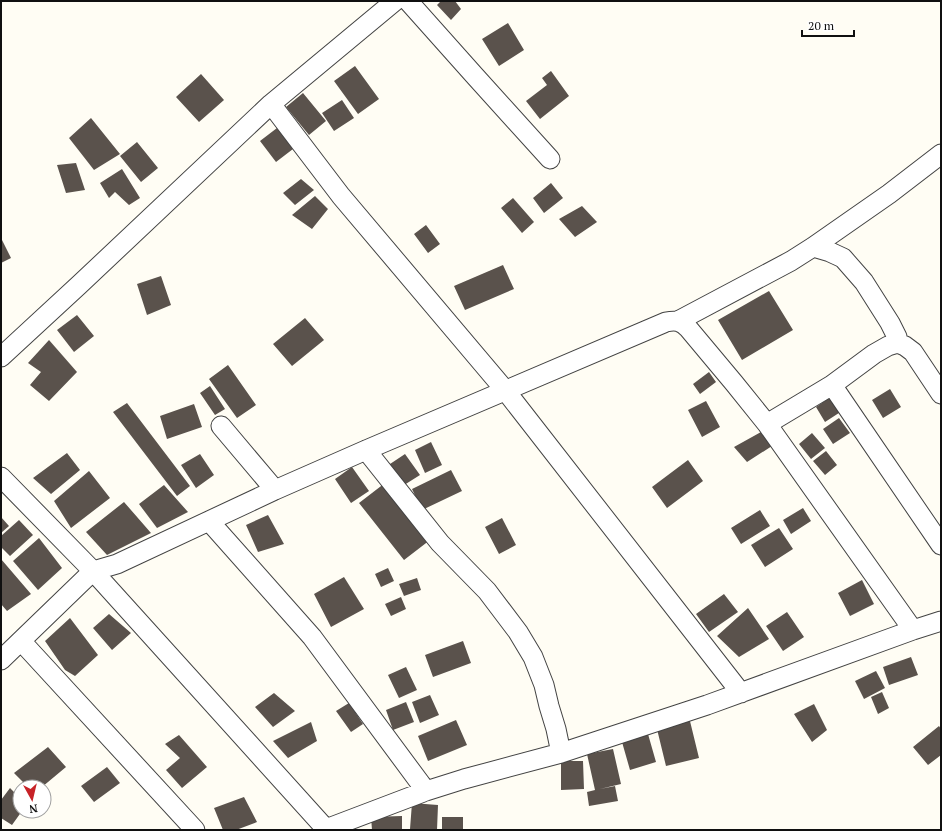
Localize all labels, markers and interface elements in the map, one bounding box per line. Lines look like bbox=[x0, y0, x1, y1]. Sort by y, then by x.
scale bar bbox=[802, 12, 854, 38]
text: 20 m bbox=[808, 18, 835, 33]
north arrow bbox=[12, 779, 52, 819]
text: N bbox=[28, 801, 38, 817]

